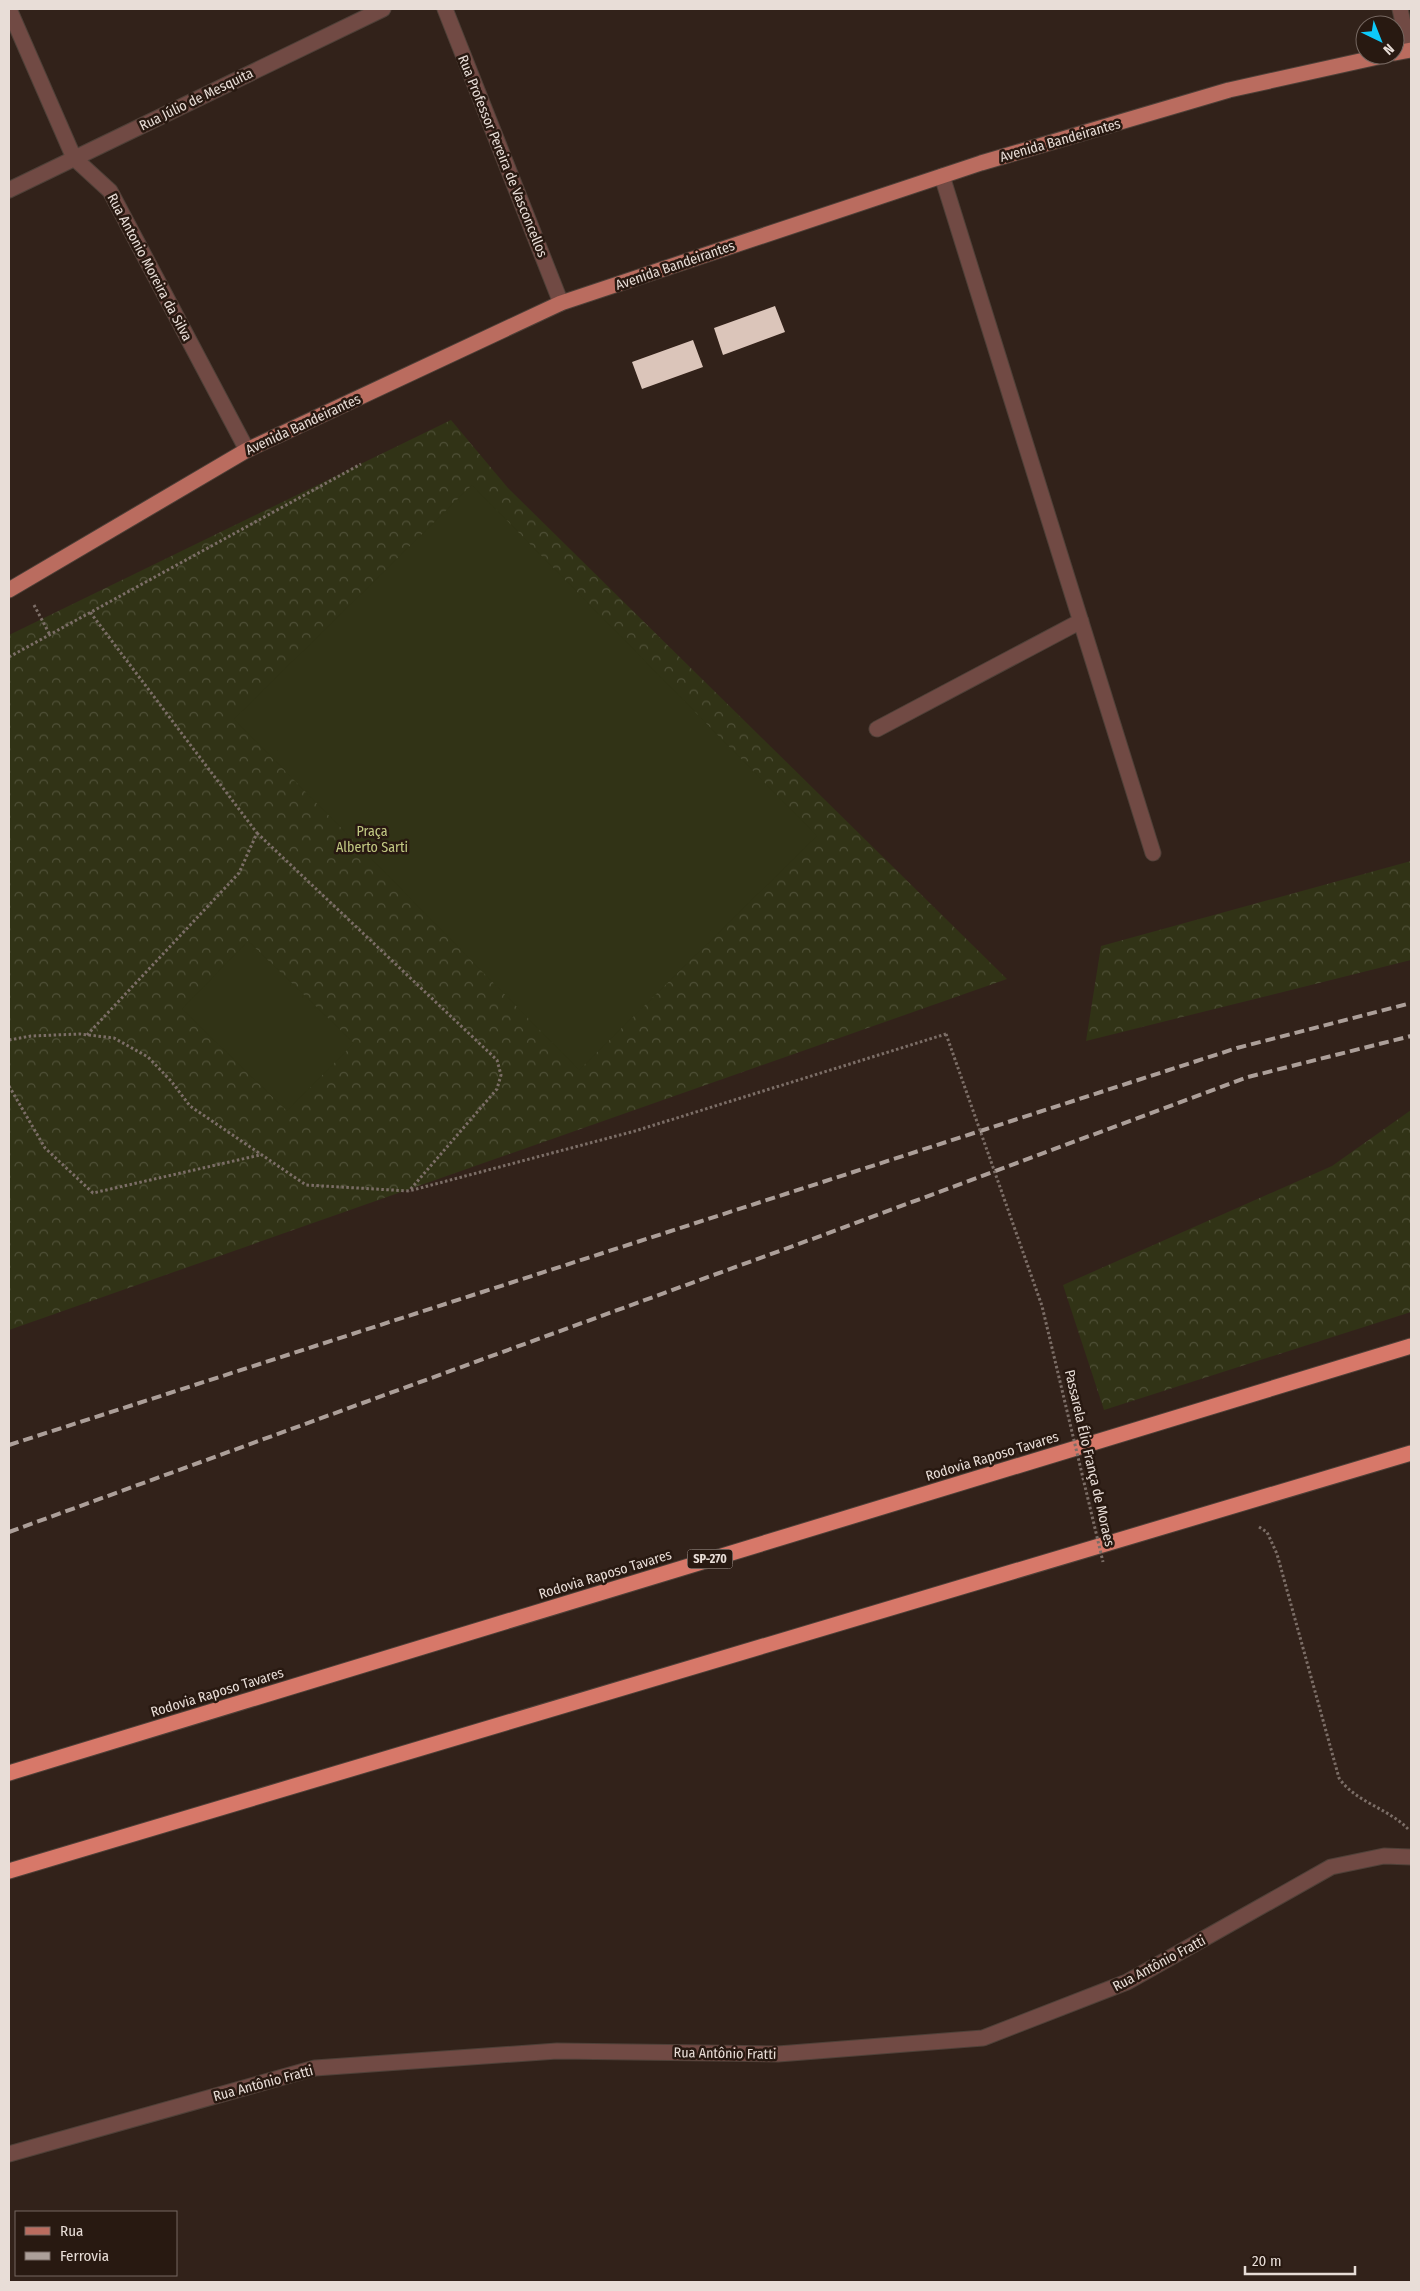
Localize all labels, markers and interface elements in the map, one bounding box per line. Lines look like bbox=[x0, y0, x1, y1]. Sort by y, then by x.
north arrow bbox=[1355, 15, 1405, 65]
text: N bbox=[1380, 40, 1397, 58]
street label: Rua Professor Pereira de Vasconcellos bbox=[454, 53, 551, 260]
street label: Rua Júlio de Mesquita bbox=[137, 64, 256, 134]
street label: Avenida Bandeirantes bbox=[998, 115, 1122, 166]
street label: Rua Antonio Moreira da Silva bbox=[103, 191, 196, 344]
street label: Avenida Bandeirantes bbox=[613, 237, 737, 294]
street label: Avenida Bandeirantes bbox=[243, 390, 363, 459]
park label: Praça Alberto Sarti bbox=[336, 823, 408, 856]
street label: Passarela Élio França de Moraes bbox=[1061, 1368, 1119, 1548]
street label: Rodovia Raposo Tavares bbox=[924, 1428, 1061, 1485]
street label: Rodovia Raposo Tavares bbox=[537, 1546, 674, 1603]
road number: SP-270 bbox=[688, 1550, 732, 1568]
street label: Rodovia Raposo Tavares bbox=[149, 1664, 286, 1721]
street label: Rua Antônio Fratti bbox=[1110, 1932, 1209, 1995]
street label: Rua Antônio Fratti bbox=[673, 2044, 777, 2063]
street label: Rua Antônio Fratti bbox=[211, 2062, 315, 2105]
legend bbox=[15, 2211, 178, 2276]
text: Rua bbox=[60, 2222, 83, 2240]
scale bar bbox=[1245, 2244, 1355, 2276]
text: Ferrovia bbox=[60, 2247, 109, 2265]
text: 20 m bbox=[1252, 2252, 1282, 2270]

